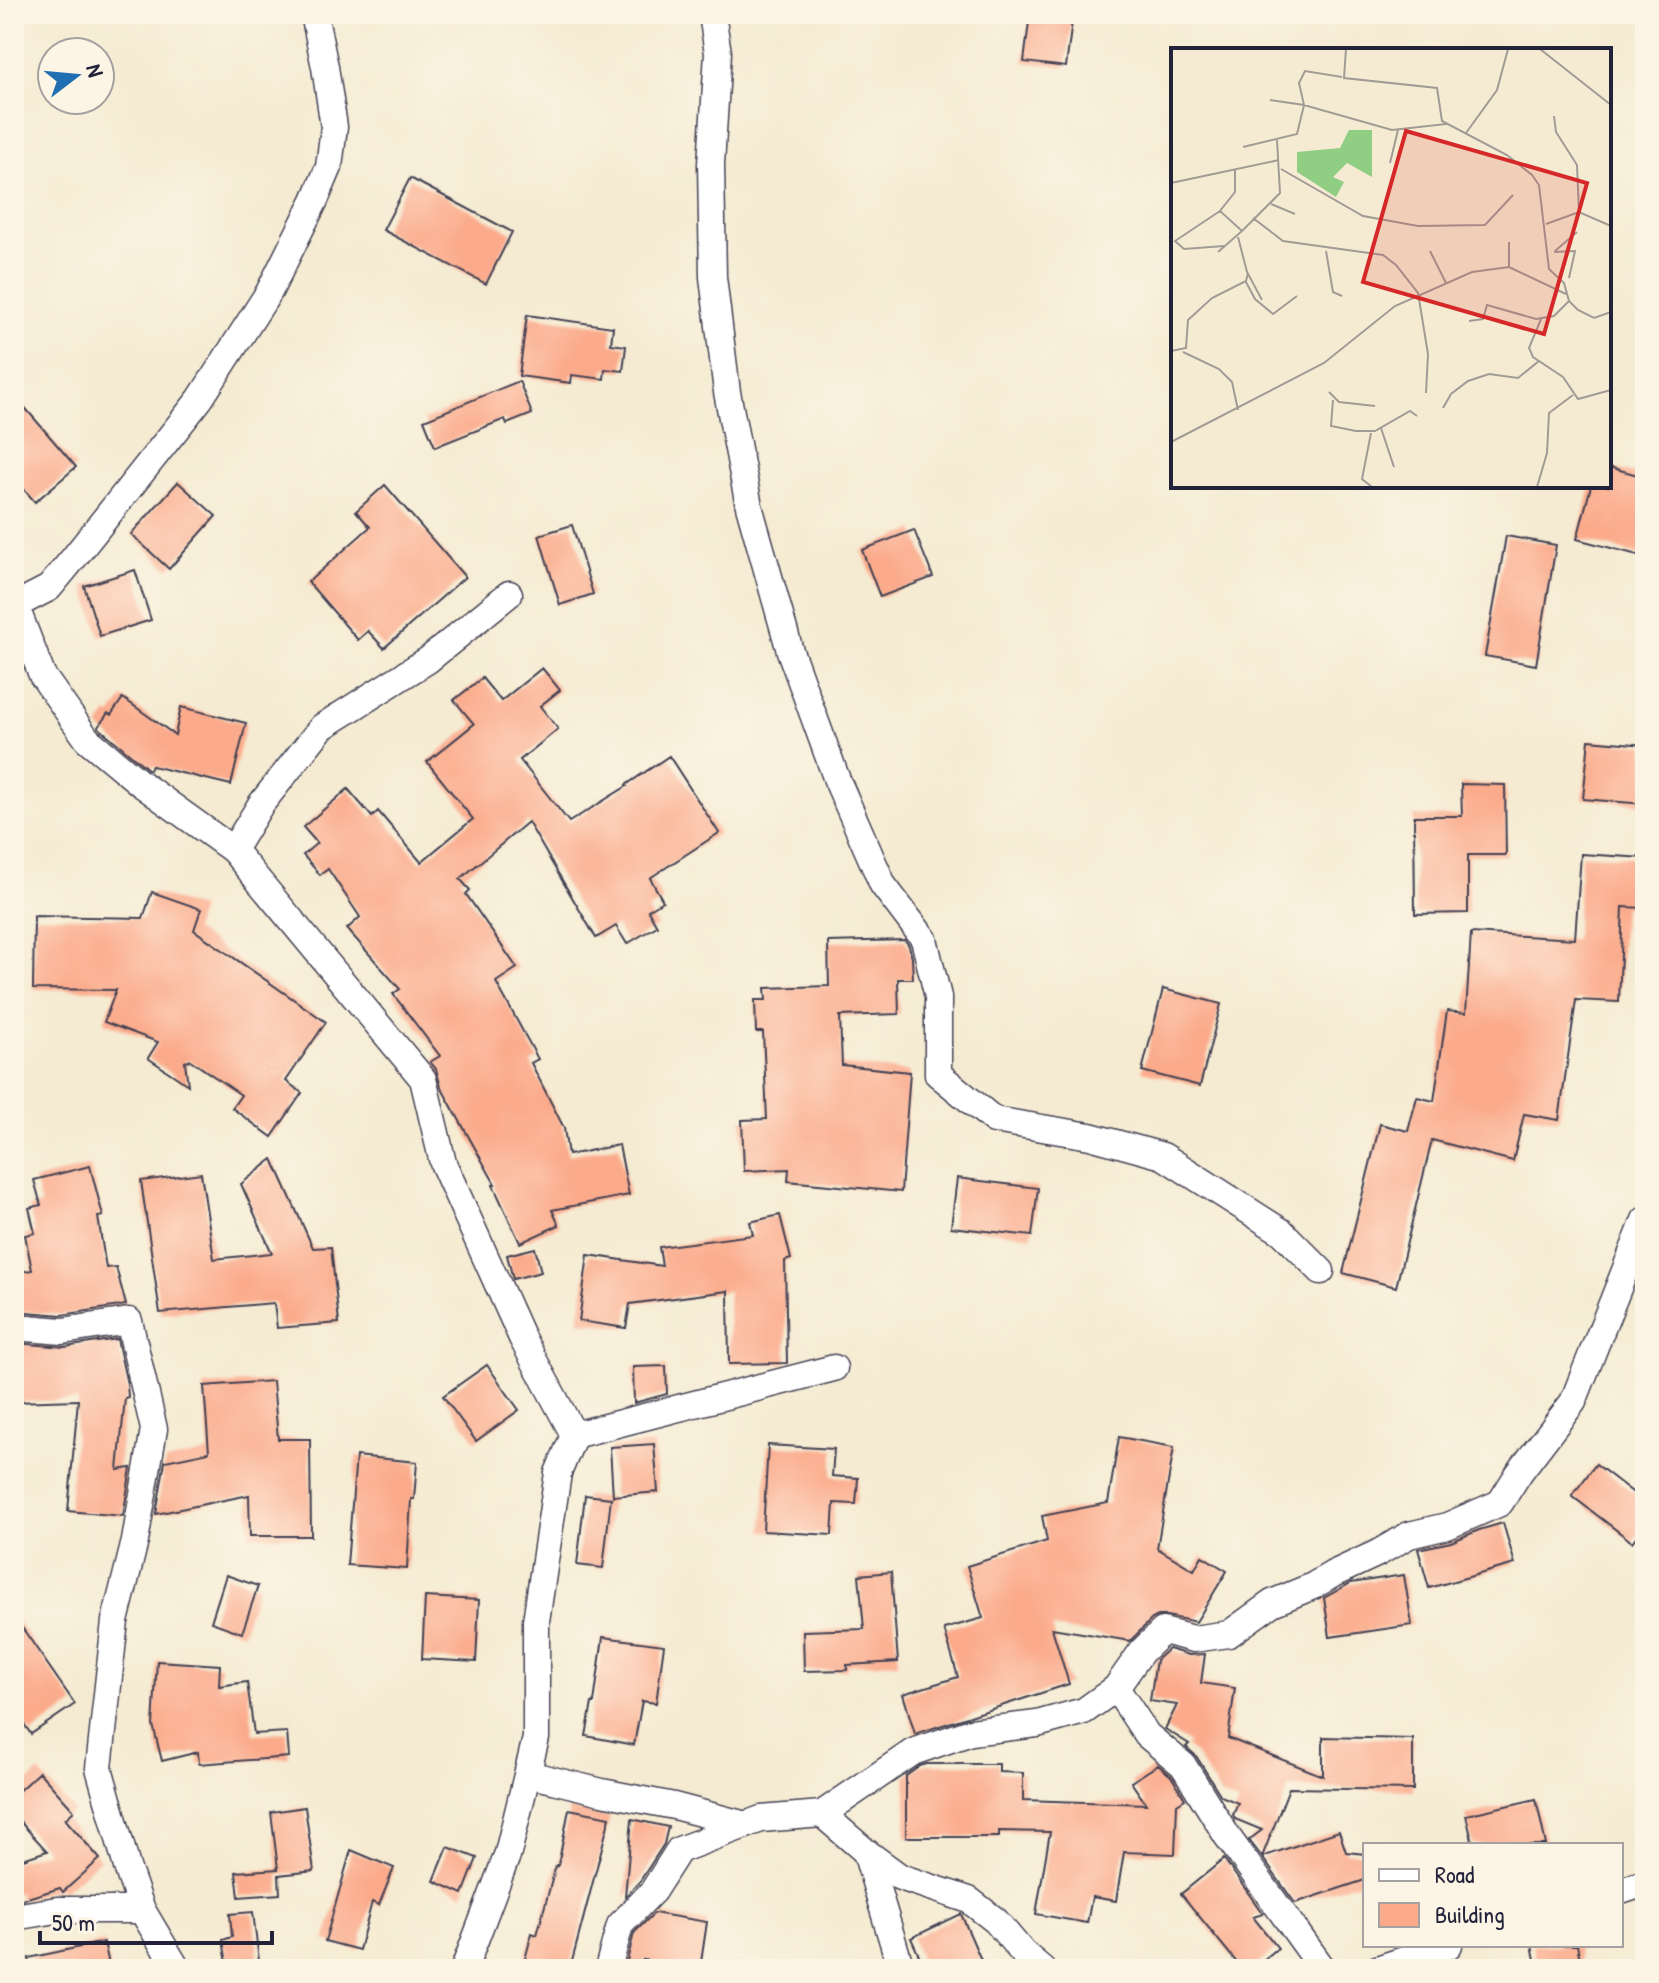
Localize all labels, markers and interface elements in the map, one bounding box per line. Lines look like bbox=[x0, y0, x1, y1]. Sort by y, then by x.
north arrow bbox=[36, 36, 116, 116]
inset map bbox=[1171, 48, 1611, 488]
text: N bbox=[79, 61, 111, 81]
legend bbox=[1363, 1843, 1623, 1947]
text: Road bbox=[1435, 1858, 1474, 1890]
scale bar bbox=[40, 1895, 272, 1945]
text: Building bbox=[1435, 1898, 1505, 1930]
text: 50 m bbox=[52, 1906, 95, 1938]

